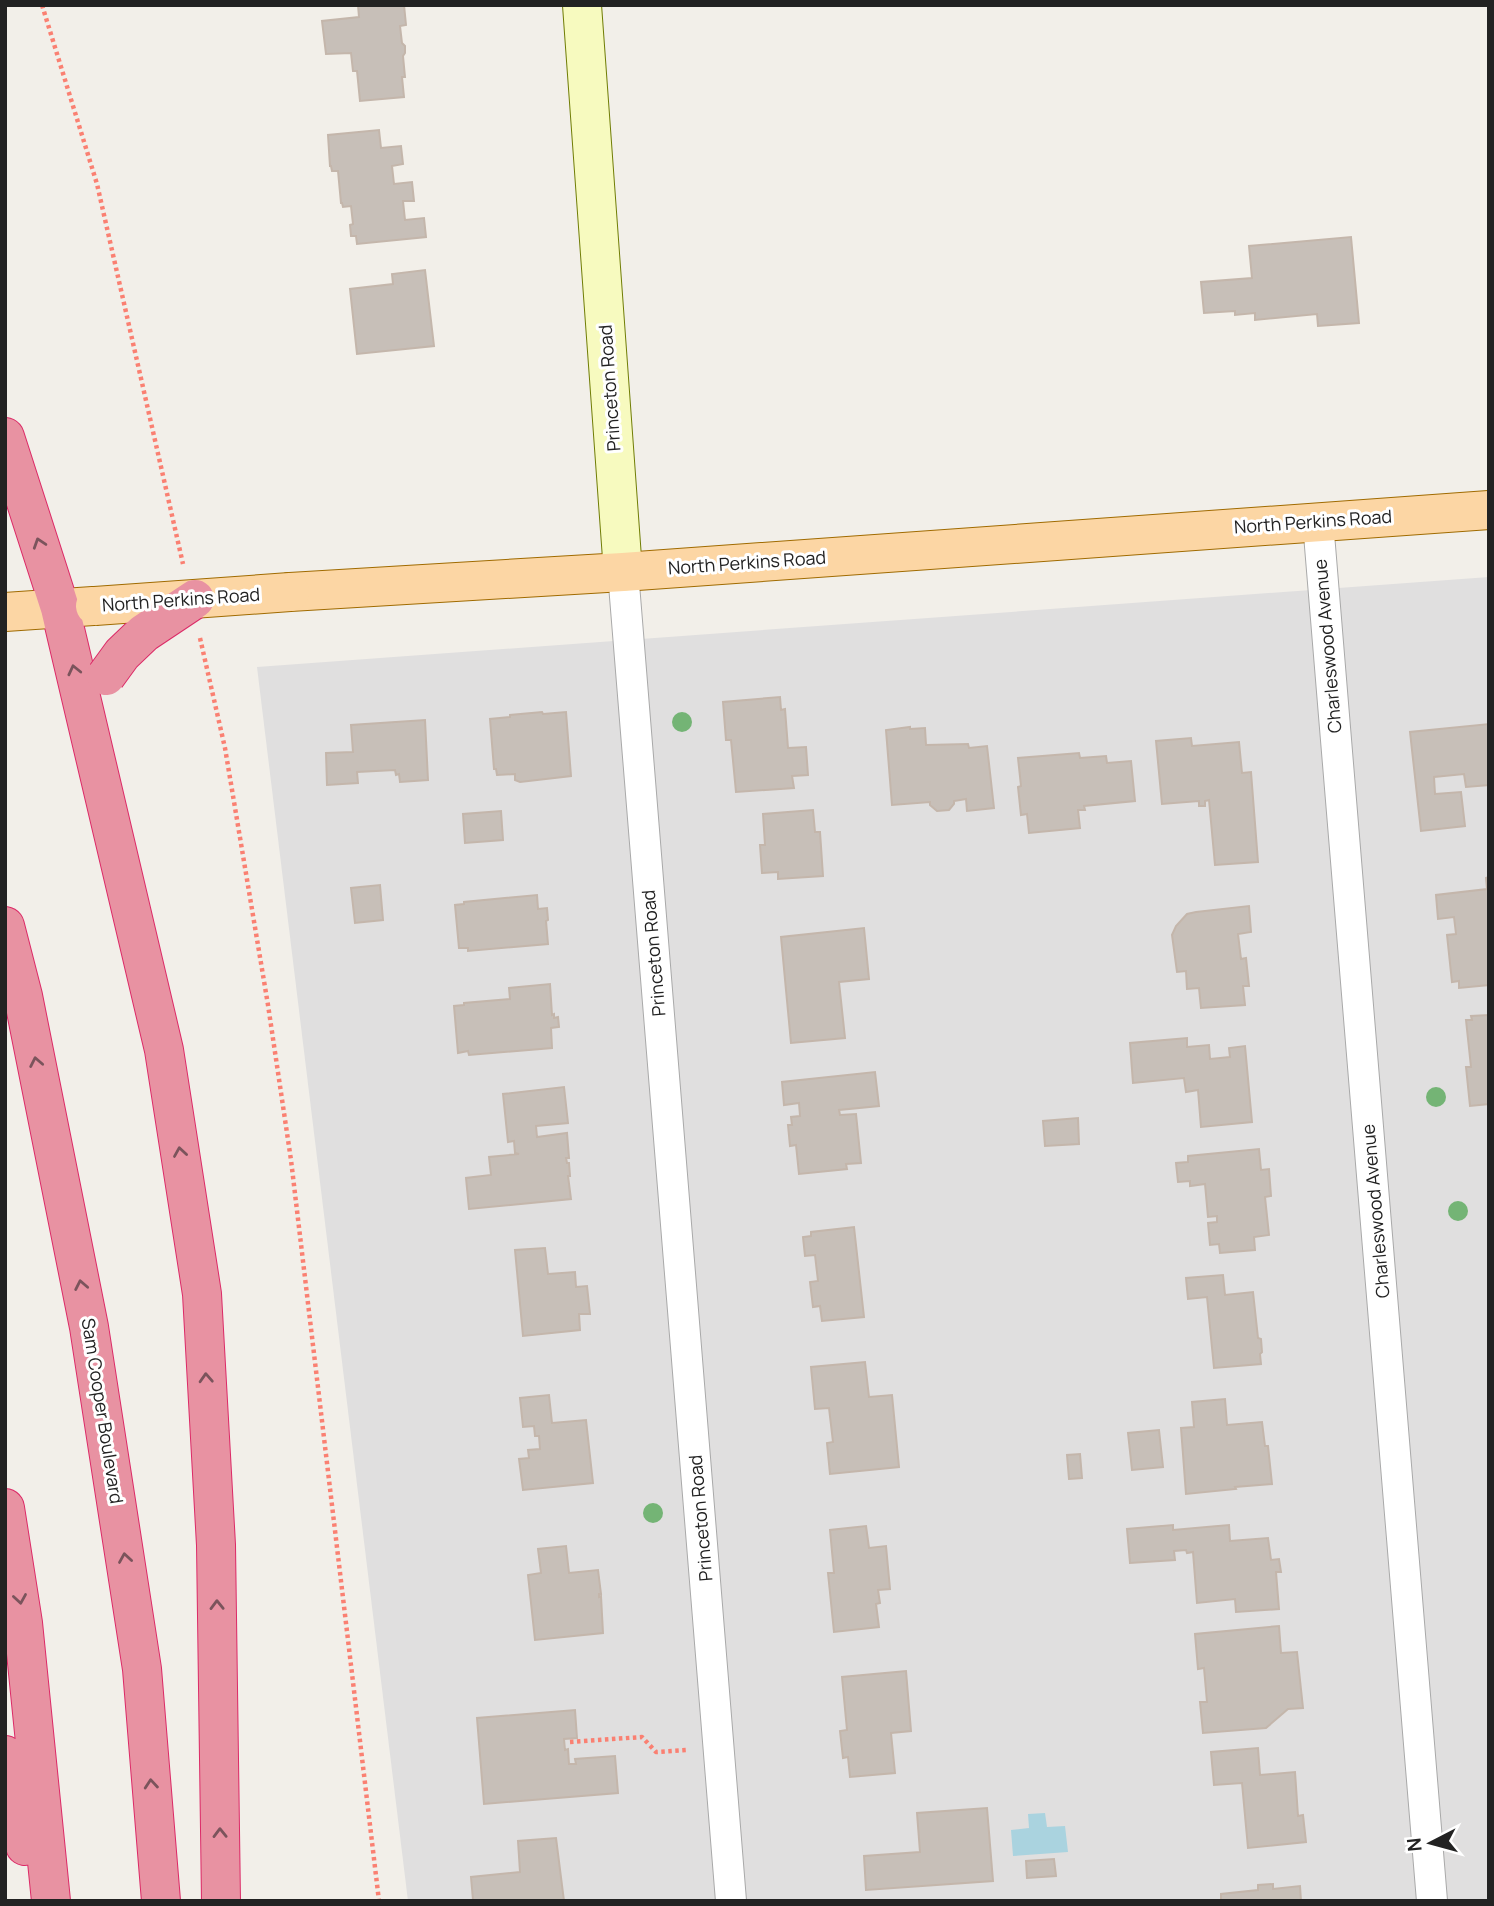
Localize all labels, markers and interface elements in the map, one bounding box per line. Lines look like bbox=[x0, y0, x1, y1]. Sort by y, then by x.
street label: Princeton Road bbox=[593, 324, 625, 452]
street label: North Perkins Road bbox=[1233, 504, 1393, 538]
one-way arrow bbox=[33, 538, 47, 550]
street label: North Perkins Road bbox=[667, 545, 827, 579]
street label: Charleswood Avenue bbox=[1307, 558, 1347, 734]
street label: North Perkins Road bbox=[101, 582, 261, 616]
one-way arrow bbox=[68, 664, 82, 676]
street label: Princeton Road bbox=[636, 889, 670, 1017]
one-way arrow bbox=[30, 1056, 45, 1068]
street label: Charleswood Avenue bbox=[1355, 1123, 1395, 1299]
one-way arrow bbox=[173, 1146, 188, 1158]
one-way arrow bbox=[74, 1279, 89, 1291]
street label: Sam Cooper Boulevard bbox=[76, 1316, 130, 1505]
one-way arrow bbox=[199, 1372, 214, 1383]
street label: Princeton Road bbox=[683, 1454, 717, 1582]
one-way arrow bbox=[118, 1552, 133, 1564]
one-way arrow bbox=[12, 1593, 27, 1605]
one-way arrow bbox=[209, 1599, 225, 1610]
one-way arrow bbox=[144, 1778, 159, 1789]
north arrow bbox=[1396, 1808, 1466, 1878]
one-way arrow bbox=[212, 1827, 228, 1837]
text: N bbox=[1400, 1837, 1428, 1853]

